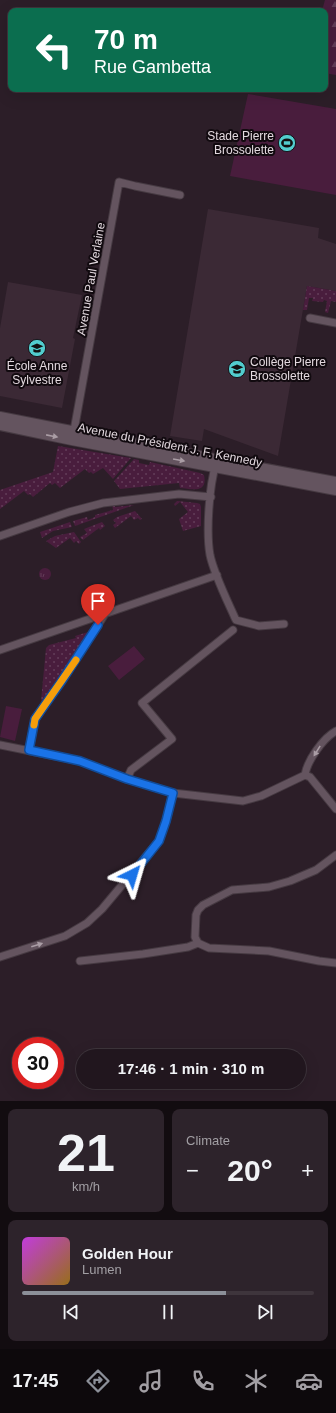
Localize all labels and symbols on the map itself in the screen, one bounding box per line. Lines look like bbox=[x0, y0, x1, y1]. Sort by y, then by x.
place label: Stade Pierre Brossolette bbox=[207, 129, 274, 157]
sports icon: Stade Pierre Brossolette bbox=[277, 133, 297, 153]
street label: Avenue Paul Verlaine bbox=[74, 221, 108, 337]
school or university icon: École Anne Sylvestre bbox=[27, 338, 47, 358]
place label: Collège Pierre Brossolette bbox=[250, 355, 326, 383]
place label: École Anne Sylvestre bbox=[7, 358, 68, 387]
school or university icon: Collège Pierre Brossolette bbox=[227, 359, 247, 379]
street label: Avenue du Président J. F. Kennedy bbox=[77, 420, 263, 470]
one-way arrow bbox=[46, 433, 58, 439]
one-way arrow bbox=[173, 458, 186, 464]
pin bbox=[81, 584, 115, 625]
one-way arrow bbox=[313, 745, 320, 757]
position arrow bbox=[111, 854, 153, 896]
one-way arrow bbox=[32, 942, 44, 948]
speed limit sign: 30 bbox=[12, 1037, 64, 1089]

